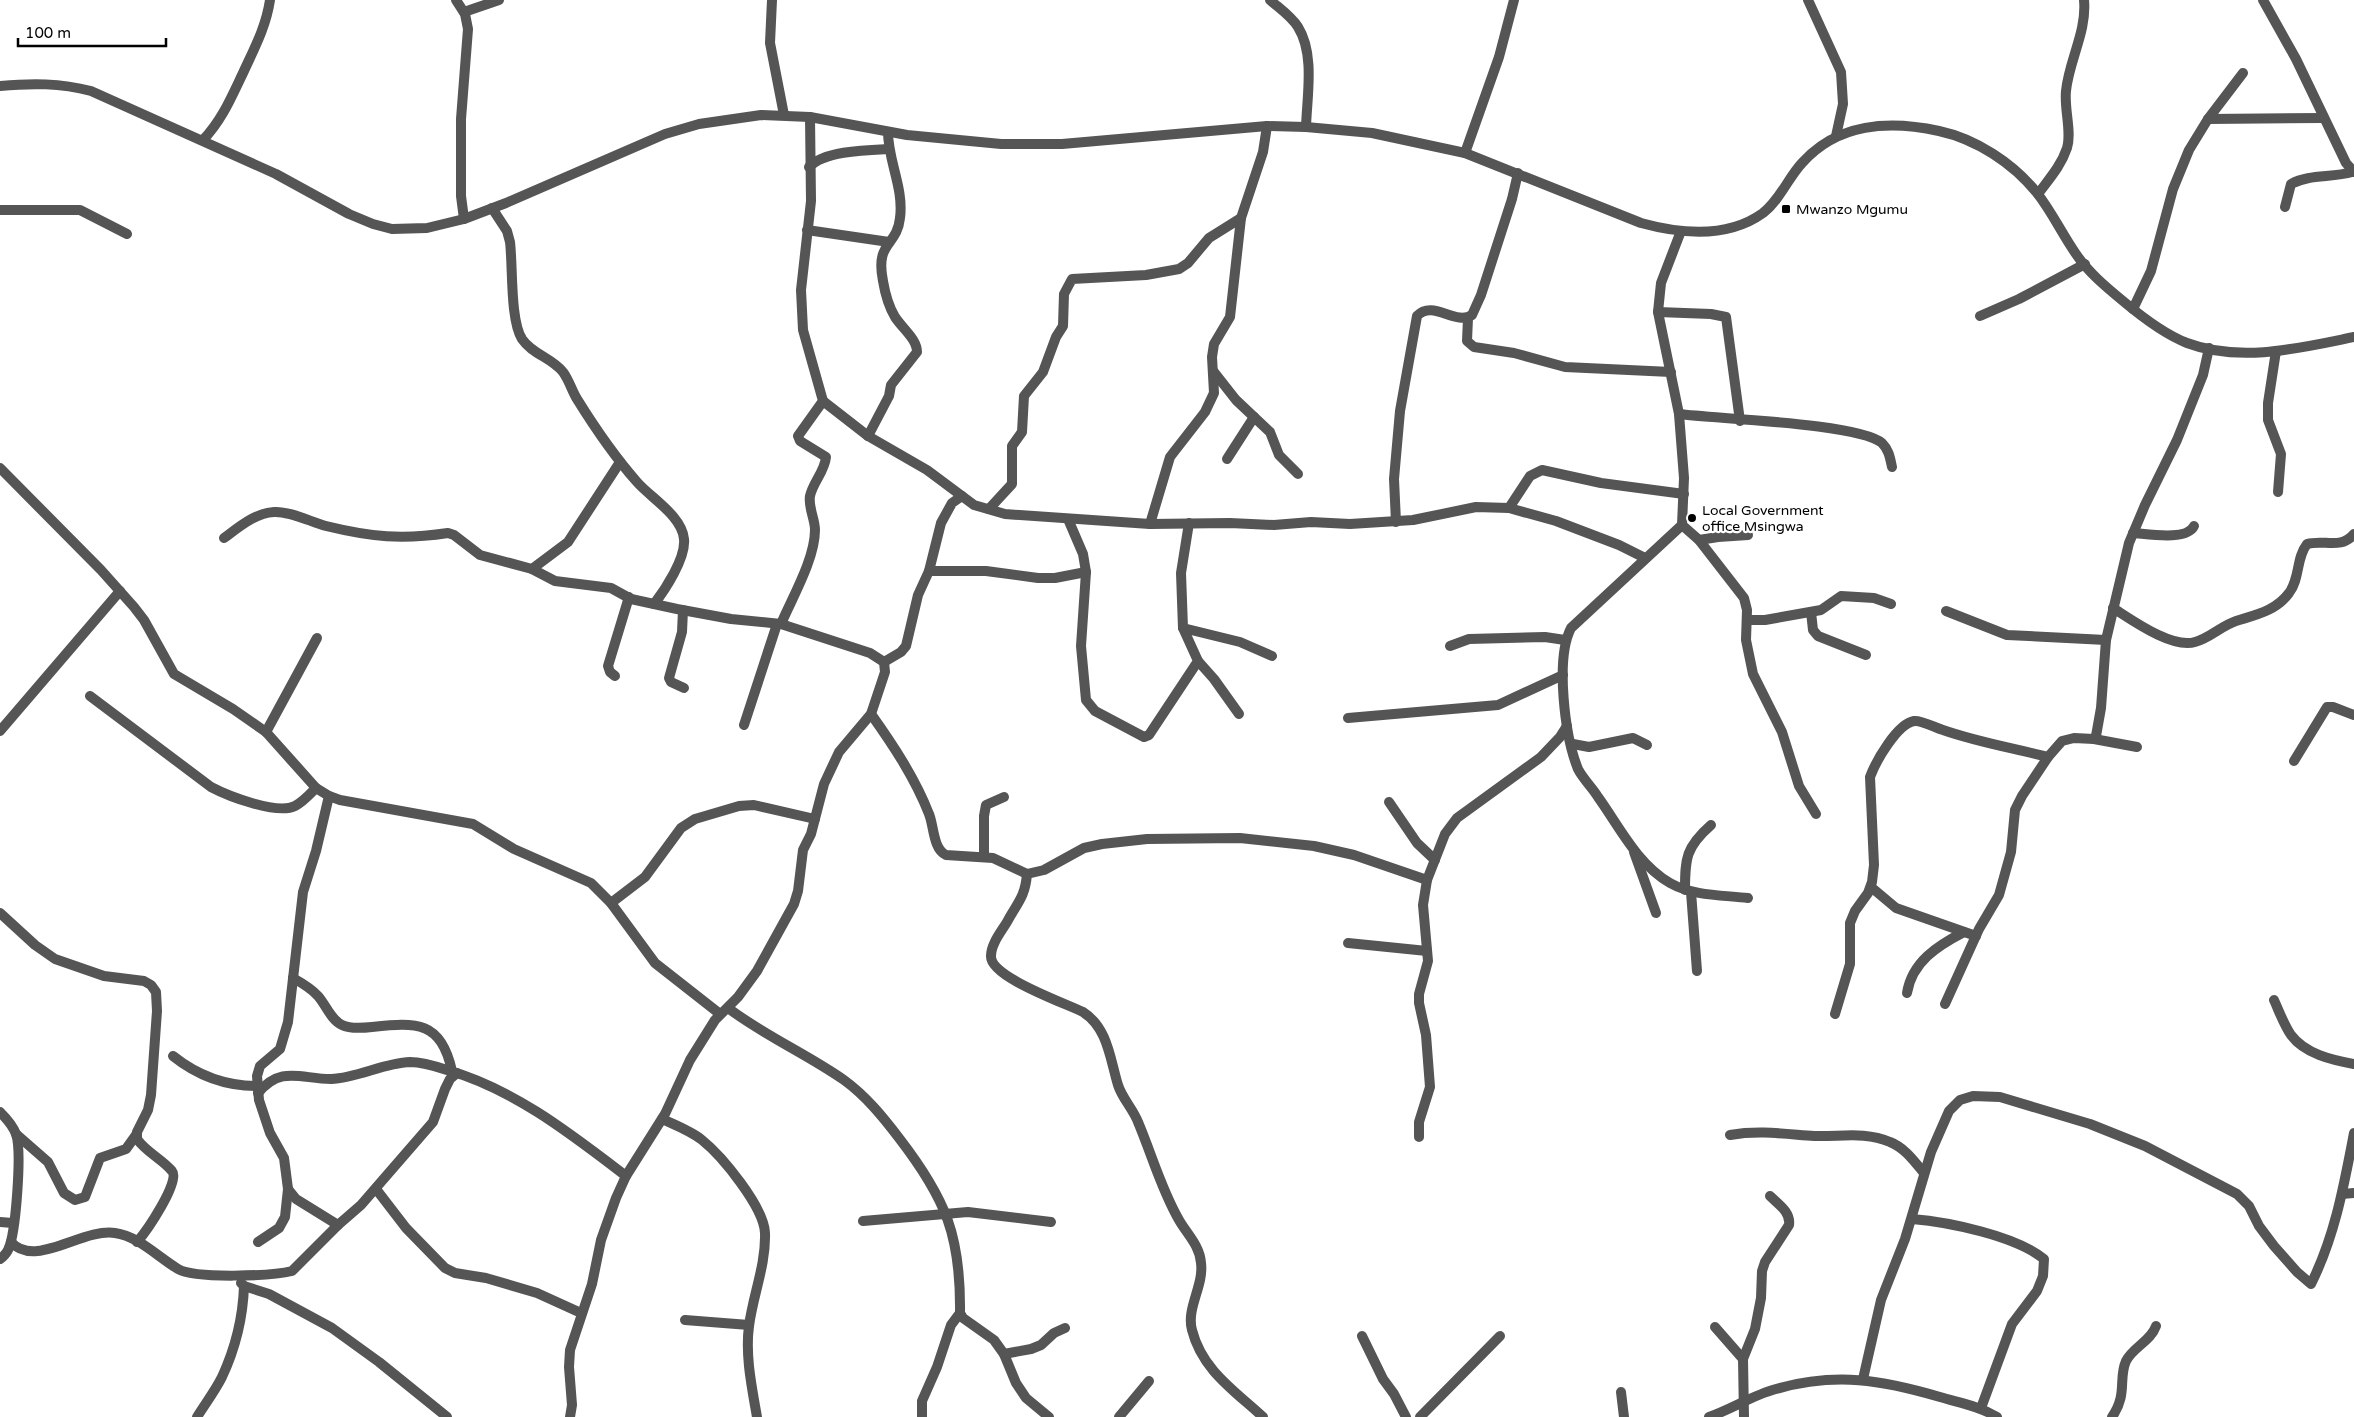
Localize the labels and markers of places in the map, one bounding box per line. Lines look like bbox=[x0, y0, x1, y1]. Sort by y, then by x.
place label: Mwanzo Mgumu bbox=[1796, 201, 1908, 218]
marker: Mwanzo Mgumu bbox=[1780, 203, 1792, 215]
place label: Local Government office Msingwa bbox=[1702, 502, 1824, 535]
marker: Local Government office Msingwa bbox=[1686, 512, 1698, 524]

